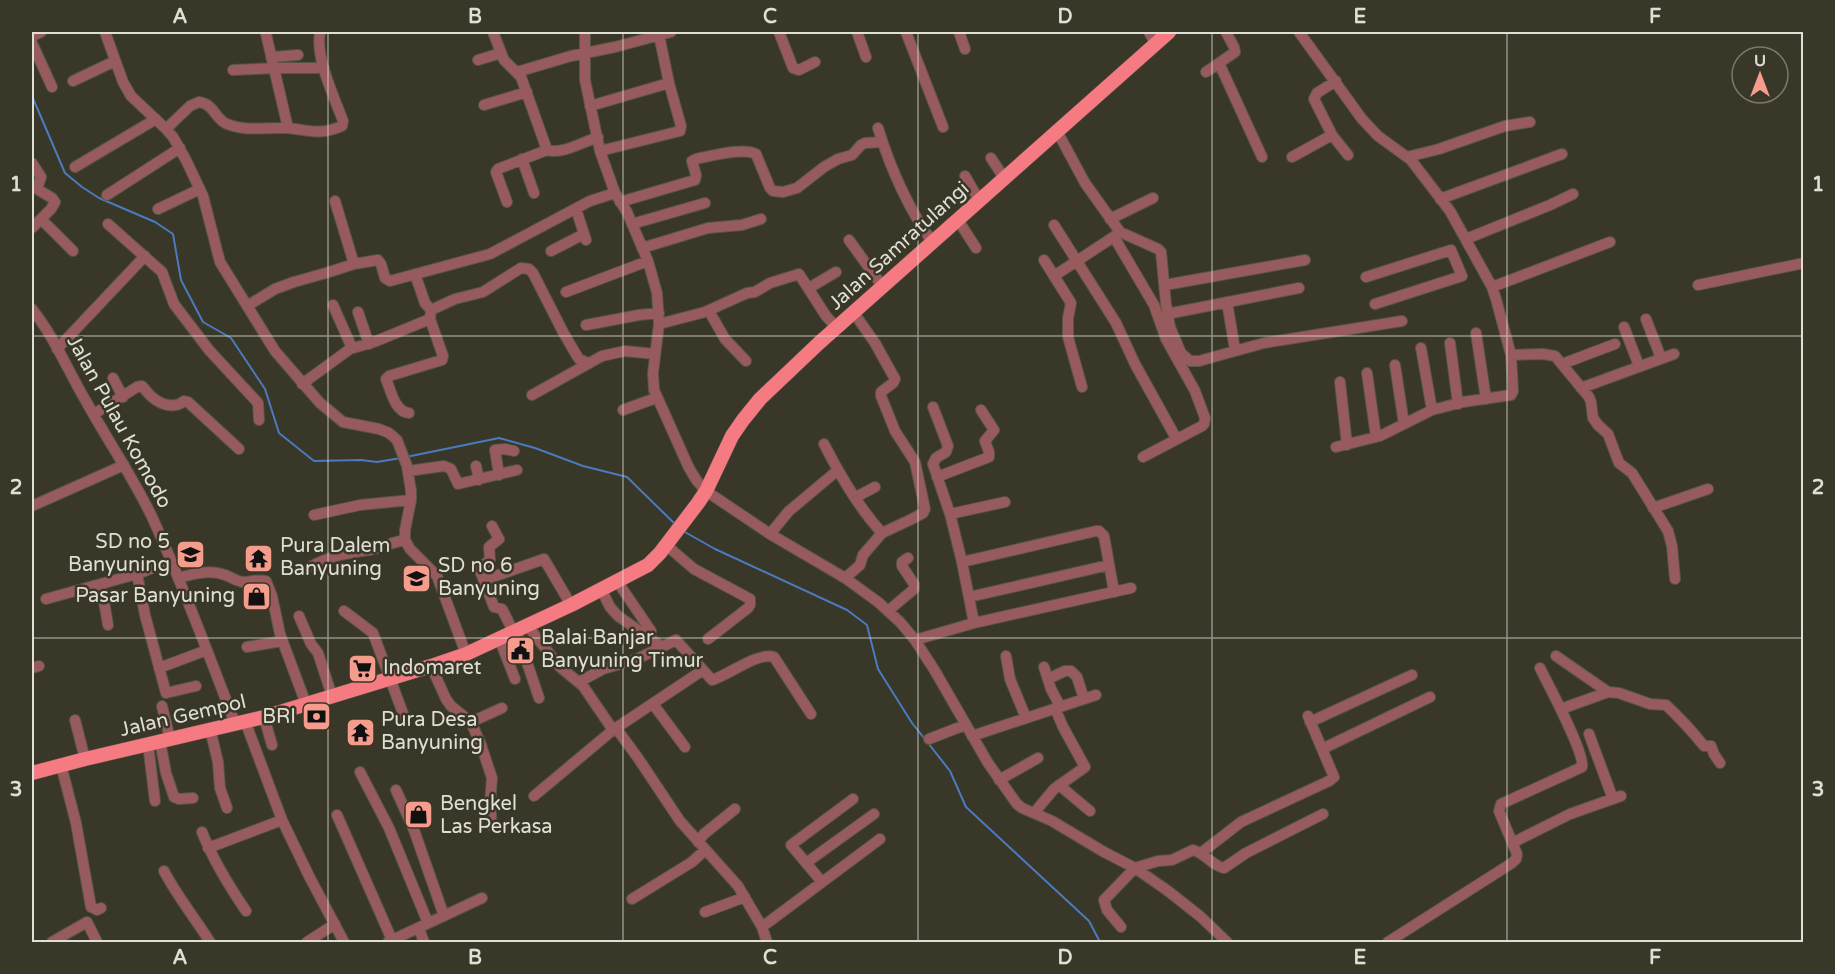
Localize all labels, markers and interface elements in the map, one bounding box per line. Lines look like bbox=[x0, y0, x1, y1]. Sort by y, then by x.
text: A bbox=[173, 5, 188, 29]
text: B bbox=[468, 5, 482, 29]
text: C bbox=[763, 5, 777, 29]
text: D bbox=[1057, 5, 1073, 29]
text: E bbox=[1354, 5, 1367, 29]
text: F bbox=[1649, 5, 1661, 29]
north arrow bbox=[1730, 45, 1790, 105]
text: U bbox=[1754, 51, 1766, 71]
text: 1 bbox=[10, 173, 22, 197]
text: 1 bbox=[1812, 173, 1824, 197]
street label: Jalan Samratulangi bbox=[824, 177, 974, 315]
street label: Jalan Pulau Komodo bbox=[61, 331, 177, 513]
text: 2 bbox=[10, 476, 22, 500]
text: 2 bbox=[1812, 476, 1824, 500]
place label: SD no 5 Banyuning bbox=[68, 530, 170, 577]
place label: Pura Dalem Banyuning bbox=[280, 534, 390, 581]
school or university icon: SD no 5 Banyuning bbox=[175, 538, 207, 570]
temple icon: Pura Dalem Banyuning bbox=[243, 542, 275, 574]
place label: SD no 6 Banyuning bbox=[438, 554, 540, 601]
school or university icon: SD no 6 Banyuning bbox=[401, 562, 433, 594]
shop icon: Pasar Banyuning bbox=[240, 580, 272, 612]
place label: Pasar Banyuning bbox=[75, 584, 235, 608]
place label: Balai Banjar Banyuning Timur bbox=[541, 626, 704, 673]
public building icon: Balai Banjar Banyuning Timur bbox=[504, 634, 536, 666]
supermarket icon: Indomaret bbox=[346, 652, 378, 684]
place label: Indomaret bbox=[383, 656, 482, 680]
street label: Jalan Gempol bbox=[118, 690, 248, 742]
bank icon: BRI bbox=[301, 701, 333, 733]
place label: BRI bbox=[262, 705, 296, 729]
place label: Pura Desa Banyuning bbox=[381, 708, 483, 755]
temple icon: Pura Desa Banyuning bbox=[344, 716, 376, 748]
text: 3 bbox=[10, 778, 22, 802]
text: 3 bbox=[1812, 778, 1824, 802]
place label: Bengkel Las Perkasa bbox=[440, 792, 552, 839]
shop icon: Bengkel Las Perkasa bbox=[403, 799, 435, 831]
text: A bbox=[173, 946, 188, 970]
text: B bbox=[468, 946, 482, 970]
text: C bbox=[763, 946, 777, 970]
text: D bbox=[1057, 946, 1073, 970]
text: E bbox=[1354, 946, 1367, 970]
text: F bbox=[1649, 946, 1661, 970]

